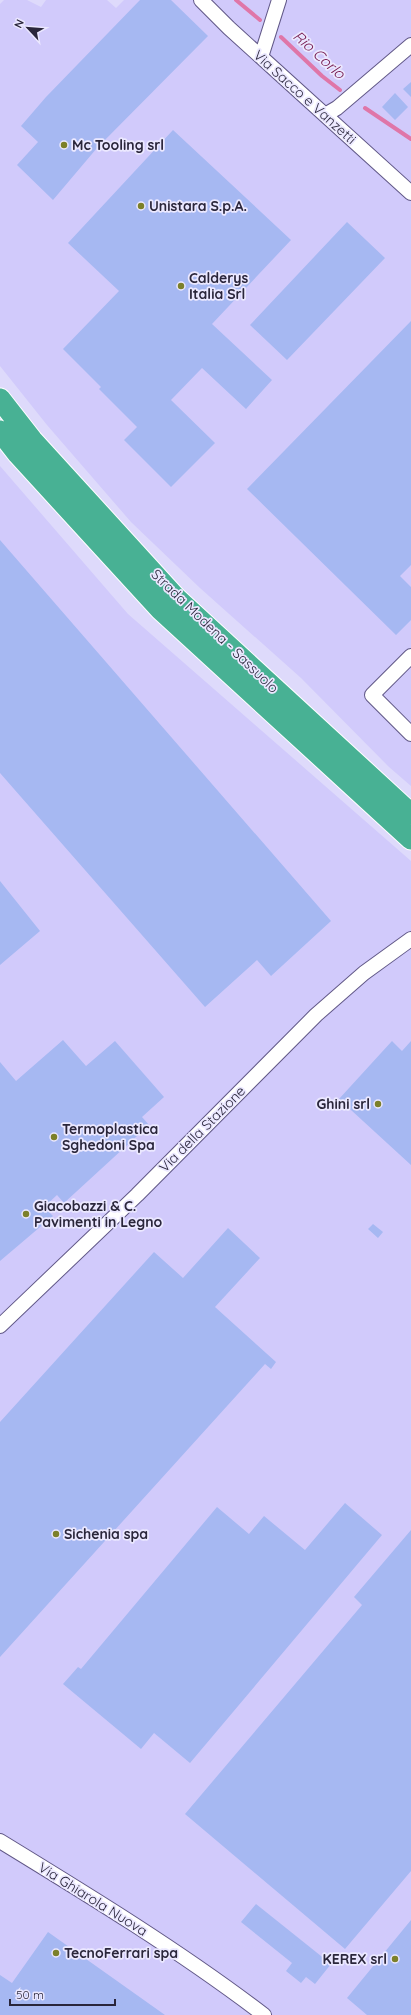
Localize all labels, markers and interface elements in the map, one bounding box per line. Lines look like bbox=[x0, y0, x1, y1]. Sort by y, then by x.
north arrow bbox=[8, 8, 48, 48]
text: N bbox=[11, 17, 27, 30]
water label: Rio Corlo bbox=[289, 26, 350, 84]
street label: Via Sacco e Vanzetti bbox=[250, 46, 360, 148]
place label: Mc Tooling srl bbox=[72, 136, 164, 154]
marker: Mc Tooling srl bbox=[59, 140, 69, 150]
place label: Unistara S.p.A. bbox=[149, 197, 247, 215]
marker: Unistara S.p.A. bbox=[136, 201, 146, 211]
place label: Calderys Italia Srl bbox=[189, 269, 248, 303]
marker: Calderys Italia Srl bbox=[176, 281, 186, 291]
street label: Strada Modena - Sassuolo bbox=[147, 565, 283, 697]
street label: Via della Stazione bbox=[155, 1082, 249, 1176]
place label: Ghini srl bbox=[317, 1095, 370, 1113]
marker: Ghini srl bbox=[373, 1099, 383, 1109]
place label: Termoplastica Sghedoni Spa bbox=[62, 1120, 158, 1154]
marker: Termoplastica Sghedoni Spa bbox=[49, 1132, 59, 1142]
place label: Giacobazzi & C. Pavimenti in Legno bbox=[34, 1197, 163, 1231]
marker: Giacobazzi & C. Pavimenti in Legno bbox=[21, 1209, 31, 1219]
place label: Sichenia spa bbox=[64, 1525, 148, 1543]
marker: Sichenia spa bbox=[51, 1529, 61, 1539]
street label: Via Ghiarola Nuova bbox=[35, 1858, 151, 1940]
place label: TecnoFerrari spa bbox=[64, 1944, 178, 1962]
marker: TecnoFerrari spa bbox=[51, 1948, 61, 1958]
place label: KEREX srl bbox=[323, 1950, 387, 1968]
marker: KEREX srl bbox=[390, 1954, 400, 1964]
scale bar bbox=[10, 1981, 115, 2007]
text: 50 m bbox=[16, 1987, 44, 2002]

